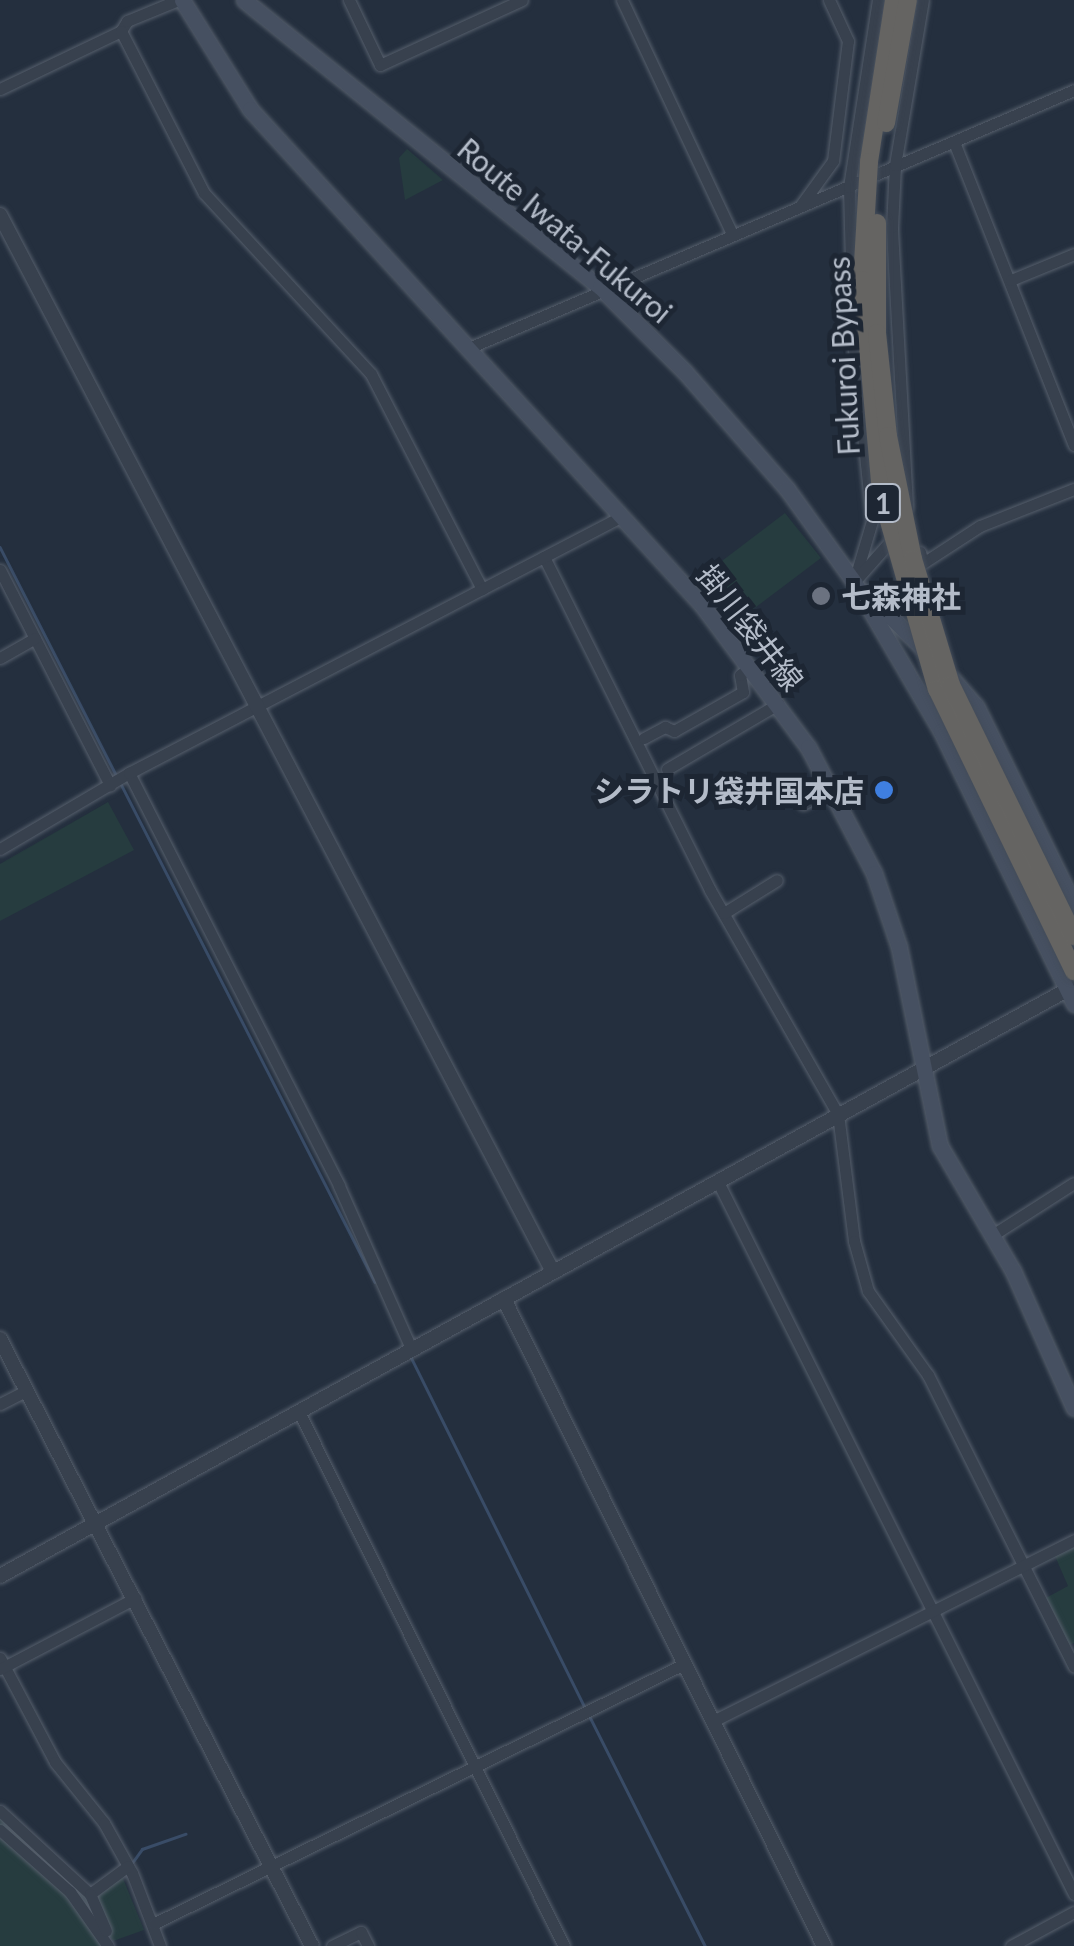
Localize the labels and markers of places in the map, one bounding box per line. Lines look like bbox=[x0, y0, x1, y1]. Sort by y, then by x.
place label: 七森神社 bbox=[841, 578, 961, 614]
marker: 七森神社 bbox=[810, 585, 832, 607]
place label: シラトリ袋井国本店 bbox=[594, 772, 864, 808]
marker: シラトリ袋井国本店 bbox=[873, 779, 895, 801]

